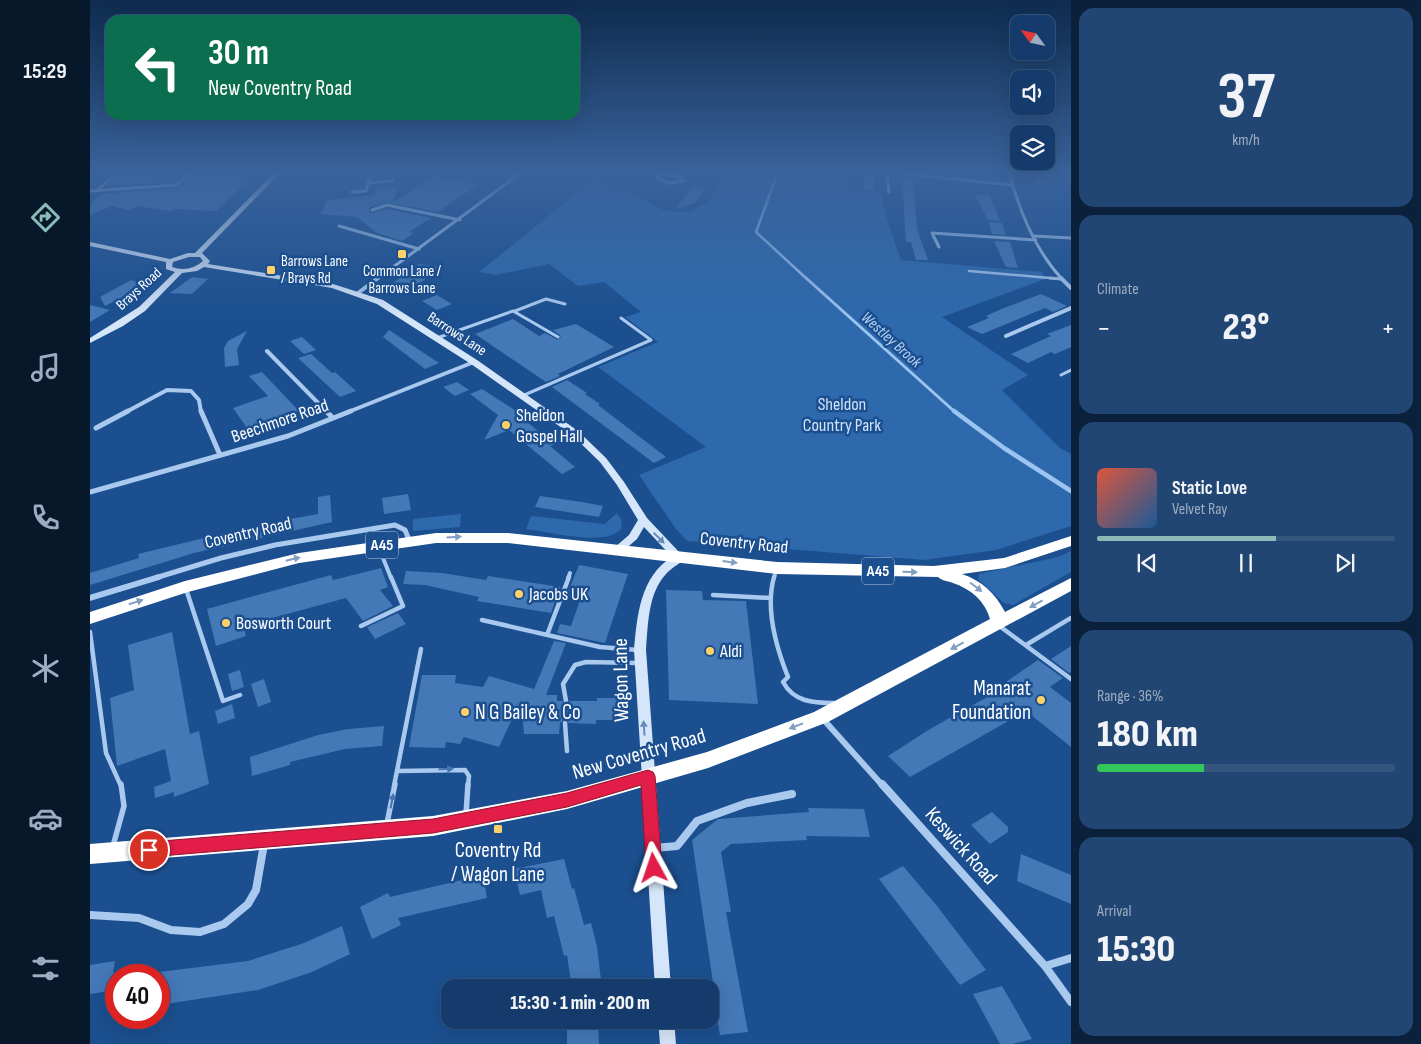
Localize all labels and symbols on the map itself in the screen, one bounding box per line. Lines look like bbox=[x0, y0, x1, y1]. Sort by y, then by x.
north arrow bbox=[1010, 15, 1055, 60]
marker: Common Lane / Barrows Lane bbox=[396, 248, 408, 260]
place label: Barrows Lane / Brays Rd bbox=[281, 252, 348, 288]
place label: Common Lane / Barrows Lane bbox=[363, 262, 442, 298]
street label: Brays Road bbox=[112, 264, 166, 314]
marker: Barrows Lane / Brays Rd bbox=[265, 264, 277, 276]
street label: Barrows Lane bbox=[424, 308, 490, 360]
water label: Westley Brook bbox=[857, 308, 926, 373]
park label: Sheldon Country Park bbox=[803, 394, 881, 436]
street label: Beechmore Road bbox=[229, 395, 331, 447]
place label: Sheldon Gospel Hall bbox=[516, 405, 583, 447]
marker: Sheldon Gospel Hall bbox=[500, 419, 512, 431]
street label: Coventry Road bbox=[203, 513, 293, 553]
street label: Coventry Road bbox=[699, 528, 789, 558]
road number: A45 bbox=[366, 532, 398, 558]
one-way arrow bbox=[653, 532, 665, 544]
one-way arrow bbox=[446, 533, 462, 541]
one-way arrow bbox=[285, 555, 301, 563]
road number: A45 bbox=[862, 558, 894, 584]
one-way arrow bbox=[722, 559, 738, 567]
one-way arrow bbox=[902, 568, 918, 576]
one-way arrow bbox=[969, 582, 983, 592]
place label: Jacobs UK bbox=[528, 584, 589, 605]
marker: Jacobs UK bbox=[513, 588, 525, 600]
one-way arrow bbox=[129, 598, 144, 606]
one-way arrow bbox=[1029, 599, 1042, 608]
place label: Bosworth Court bbox=[236, 613, 332, 634]
marker: Bosworth Court bbox=[220, 617, 232, 629]
street label: Wagon Lane bbox=[608, 638, 634, 722]
place label: Aldi bbox=[719, 641, 742, 662]
one-way arrow bbox=[950, 642, 964, 650]
marker: Aldi bbox=[704, 645, 716, 657]
place label: Manarat Foundation bbox=[952, 676, 1031, 725]
marker: Manarat Foundation bbox=[1035, 694, 1047, 706]
place label: N G Bailey & Co bbox=[475, 700, 581, 725]
marker: N G Bailey & Co bbox=[459, 706, 471, 718]
one-way arrow bbox=[640, 720, 648, 736]
one-way arrow bbox=[788, 722, 803, 730]
street label: New Coventry Road bbox=[570, 723, 708, 785]
one-way arrow bbox=[439, 765, 455, 773]
one-way arrow bbox=[388, 792, 396, 808]
street label: Keswick Road bbox=[920, 802, 1002, 890]
marker: Coventry Rd / Wagon Lane bbox=[492, 823, 504, 835]
pin bbox=[128, 829, 170, 871]
place label: Coventry Rd / Wagon Lane bbox=[451, 838, 545, 887]
position arrow bbox=[627, 841, 679, 893]
speed limit sign: 40 bbox=[105, 964, 170, 1029]

